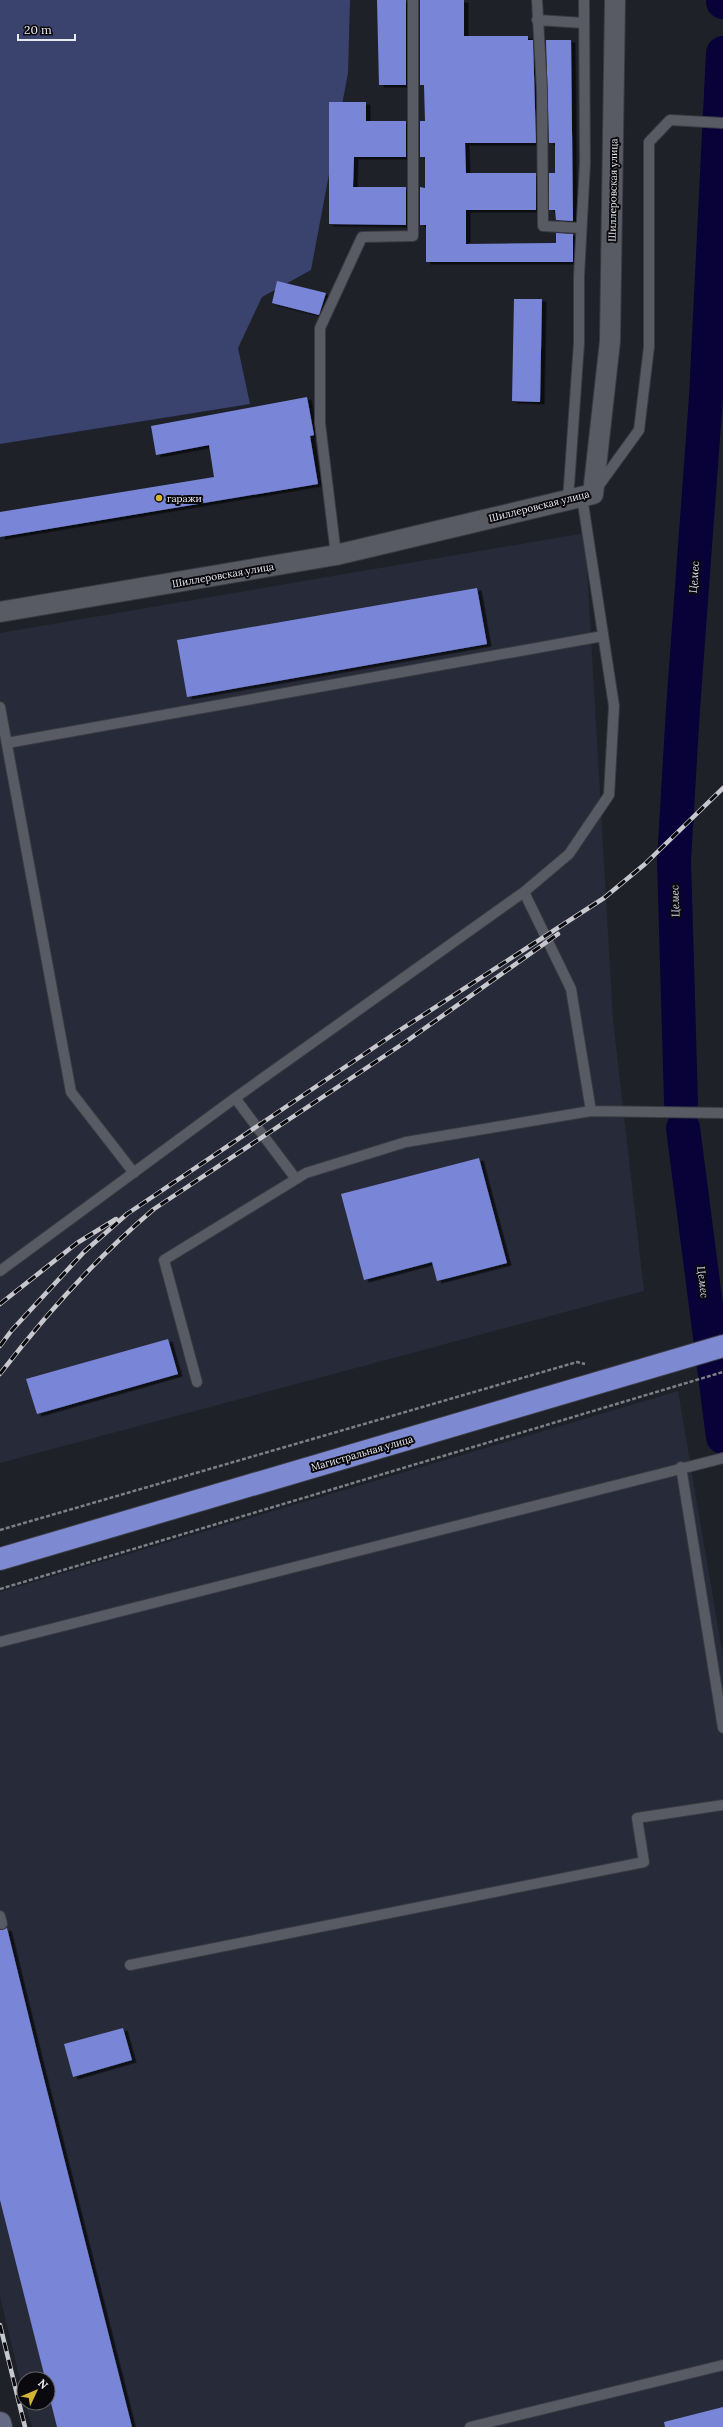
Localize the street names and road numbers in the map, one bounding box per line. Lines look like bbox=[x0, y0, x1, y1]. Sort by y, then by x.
street label: Шиллеровская улица bbox=[606, 138, 620, 242]
street label: Шиллеровская улица bbox=[487, 487, 591, 525]
street label: Шиллеровская улица bbox=[171, 560, 275, 590]
street label: Магистральная улица bbox=[309, 1432, 415, 1474]

